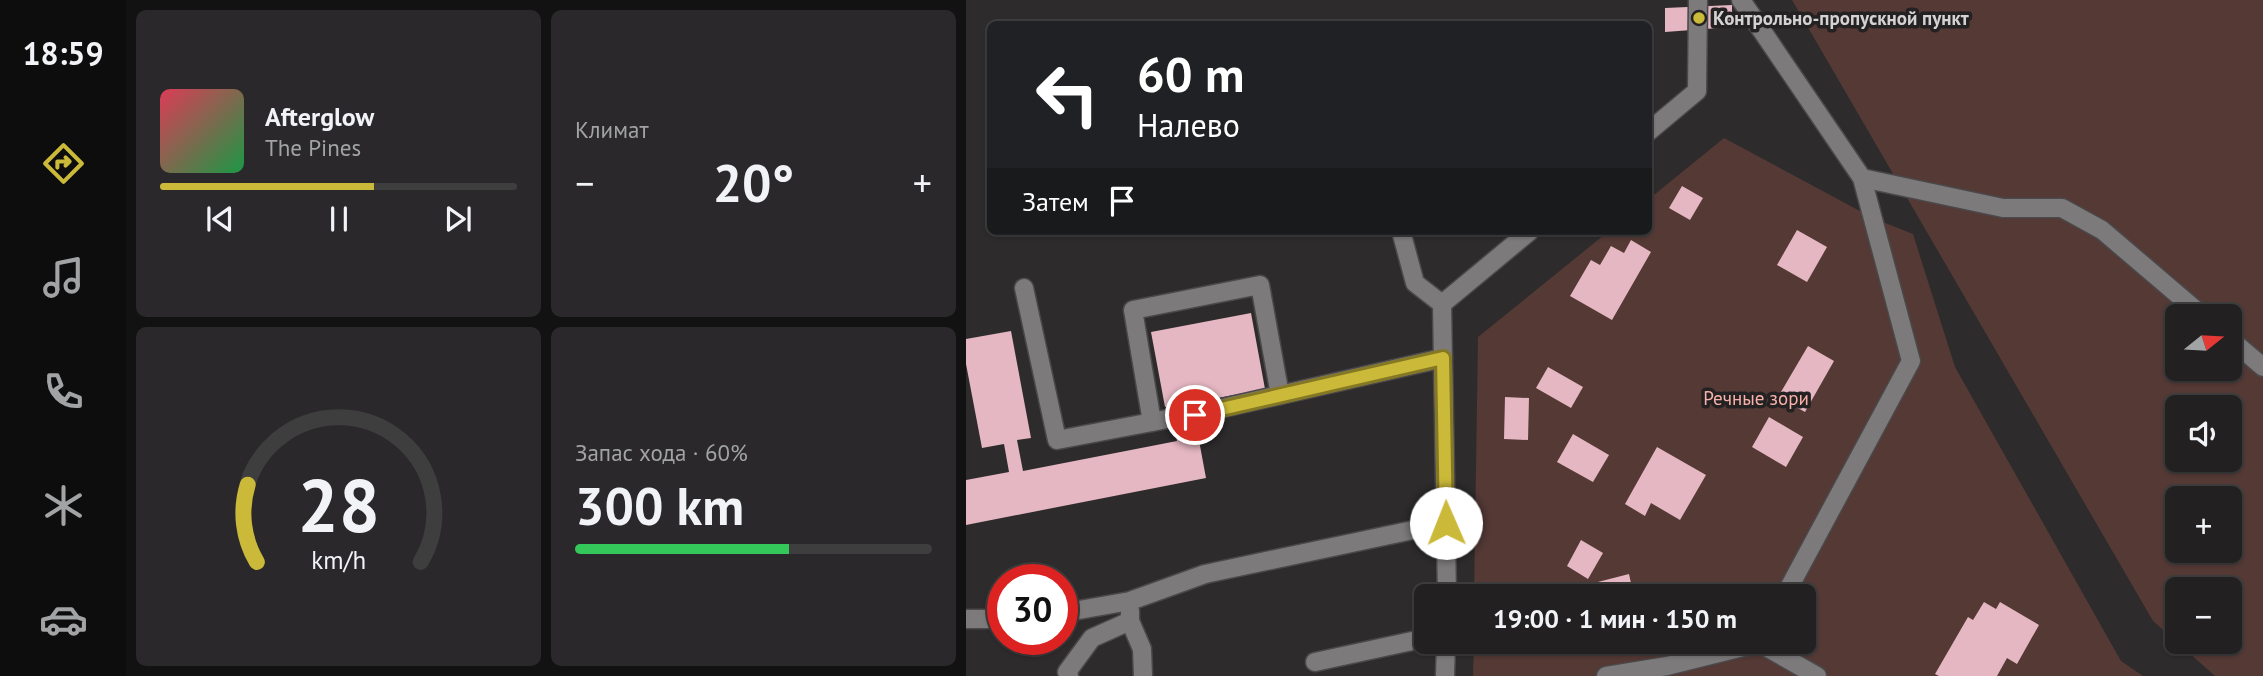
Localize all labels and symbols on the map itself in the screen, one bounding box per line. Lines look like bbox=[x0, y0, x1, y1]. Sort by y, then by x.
place label: Контрольно-пропускной пункт bbox=[1713, 6, 1969, 30]
marker: Контрольно-пропускной пункт bbox=[1691, 10, 1707, 26]
north arrow bbox=[2165, 304, 2242, 382]
pin bbox=[1165, 385, 1225, 445]
park label: Речные зори bbox=[1703, 386, 1809, 410]
position arrow bbox=[1409, 486, 1483, 560]
speed limit sign: 30 bbox=[987, 564, 1078, 655]

